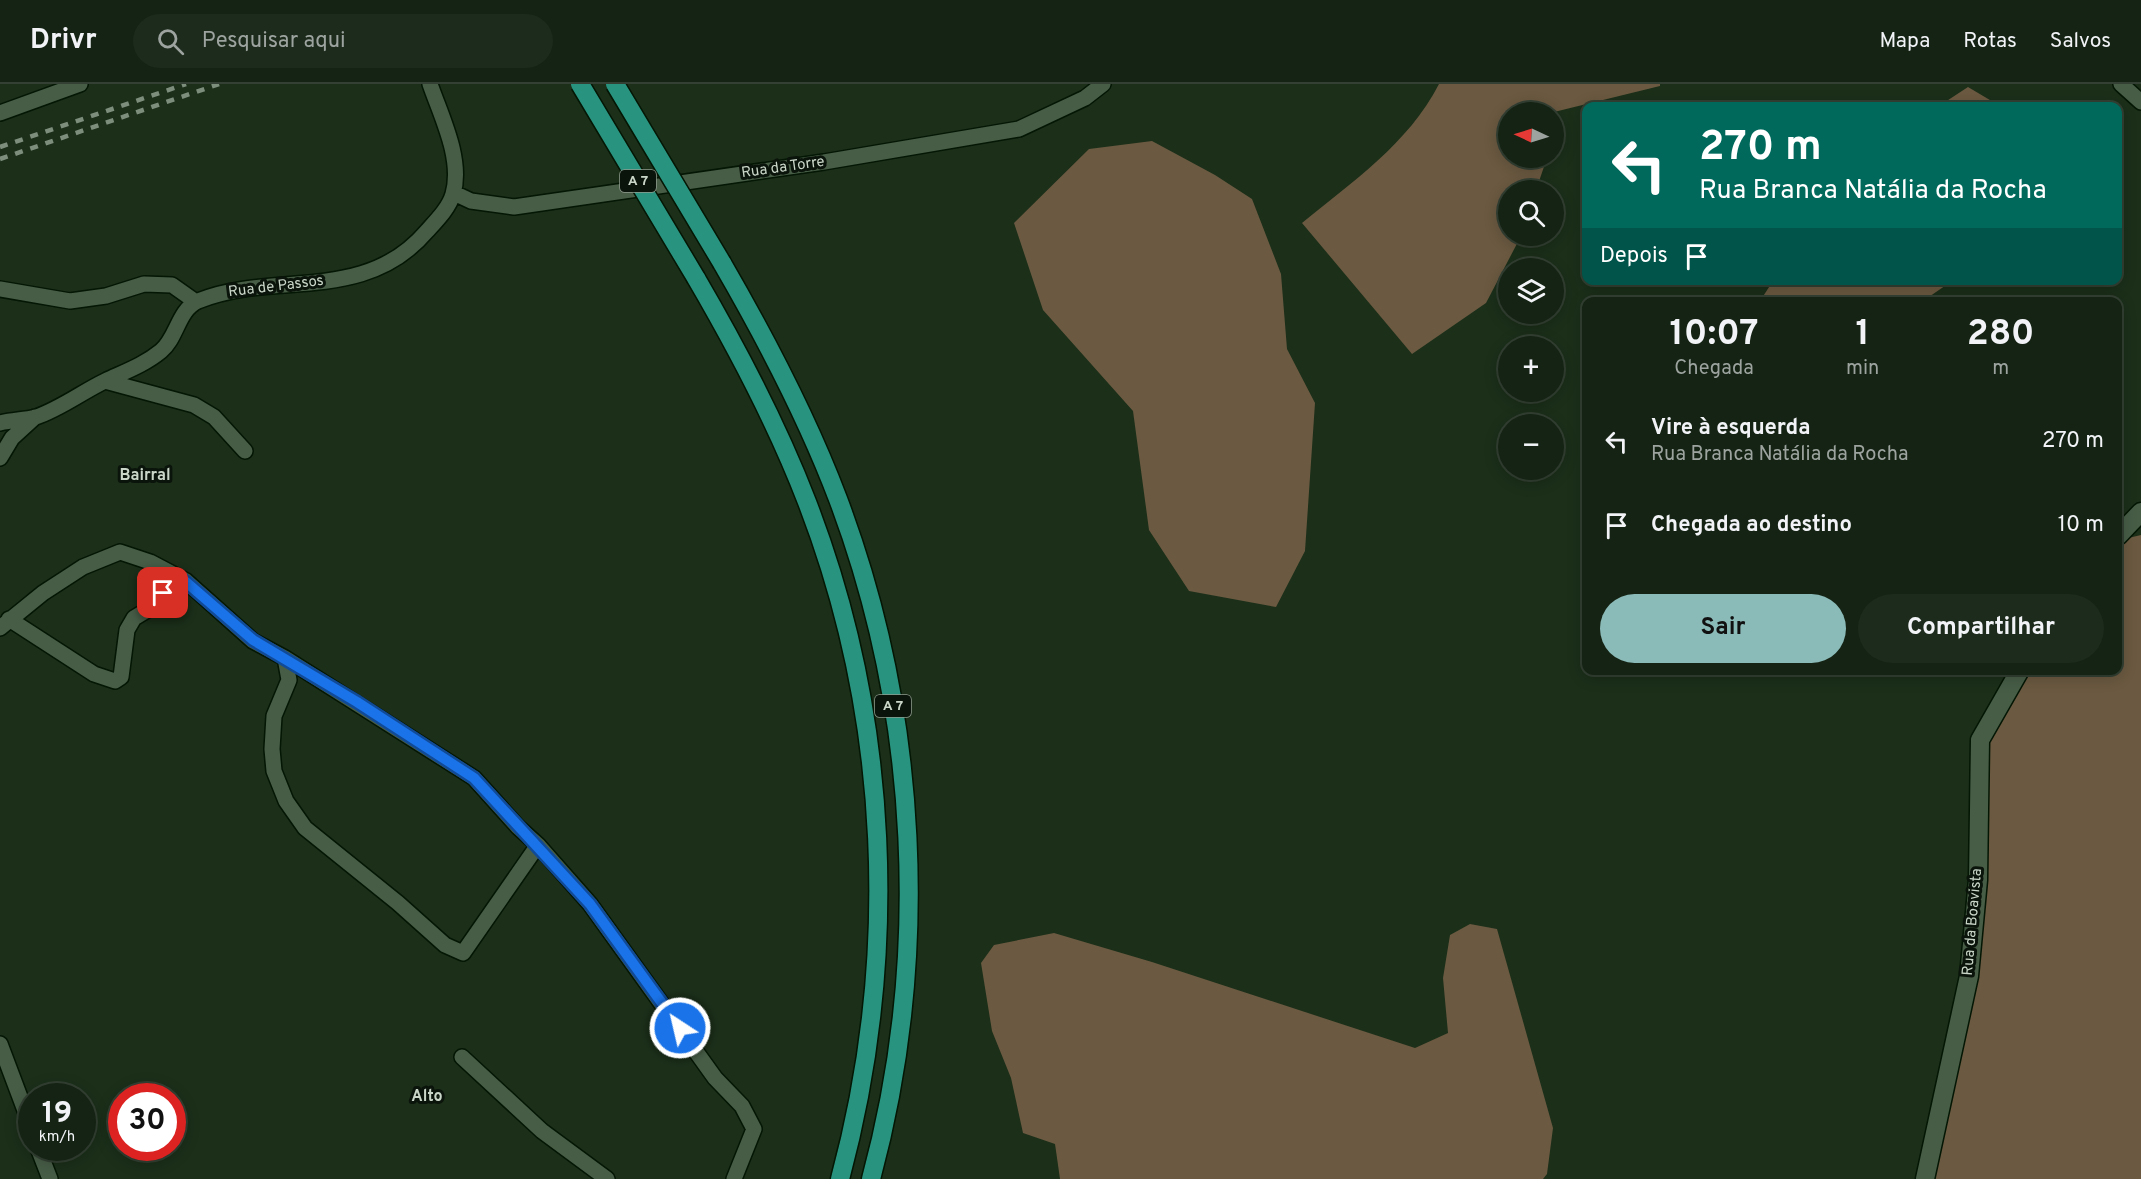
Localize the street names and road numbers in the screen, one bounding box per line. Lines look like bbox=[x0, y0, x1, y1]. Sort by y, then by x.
street label: Rua da Torre bbox=[740, 153, 826, 183]
road number: A 7 bbox=[620, 170, 656, 192]
street label: Rua de Passos bbox=[227, 272, 325, 302]
road number: A 7 bbox=[875, 695, 911, 717]
street label: Rua da Boavista bbox=[1959, 867, 1987, 977]

